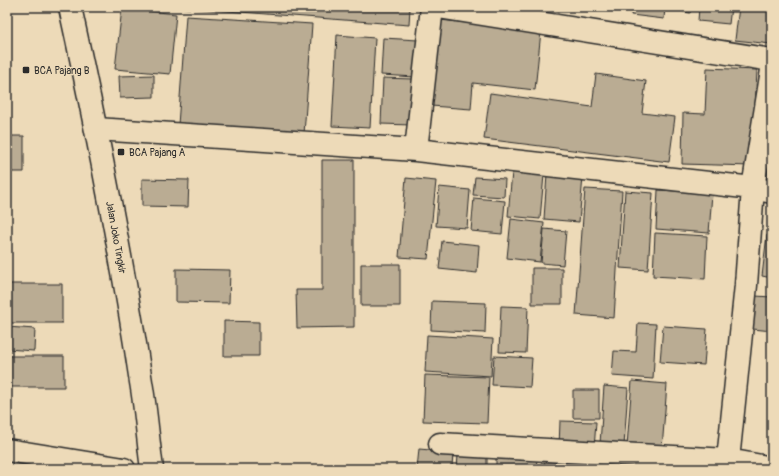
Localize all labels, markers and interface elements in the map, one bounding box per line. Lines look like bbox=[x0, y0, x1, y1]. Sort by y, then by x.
marker: BCA Pajang B bbox=[21, 65, 31, 75]
place label: BCA Pajang B bbox=[34, 65, 90, 77]
marker: BCA Pajang A bbox=[116, 147, 126, 157]
place label: BCA Pajang A bbox=[129, 147, 186, 159]
street label: Jalan Joko Tingkir bbox=[103, 200, 128, 275]

